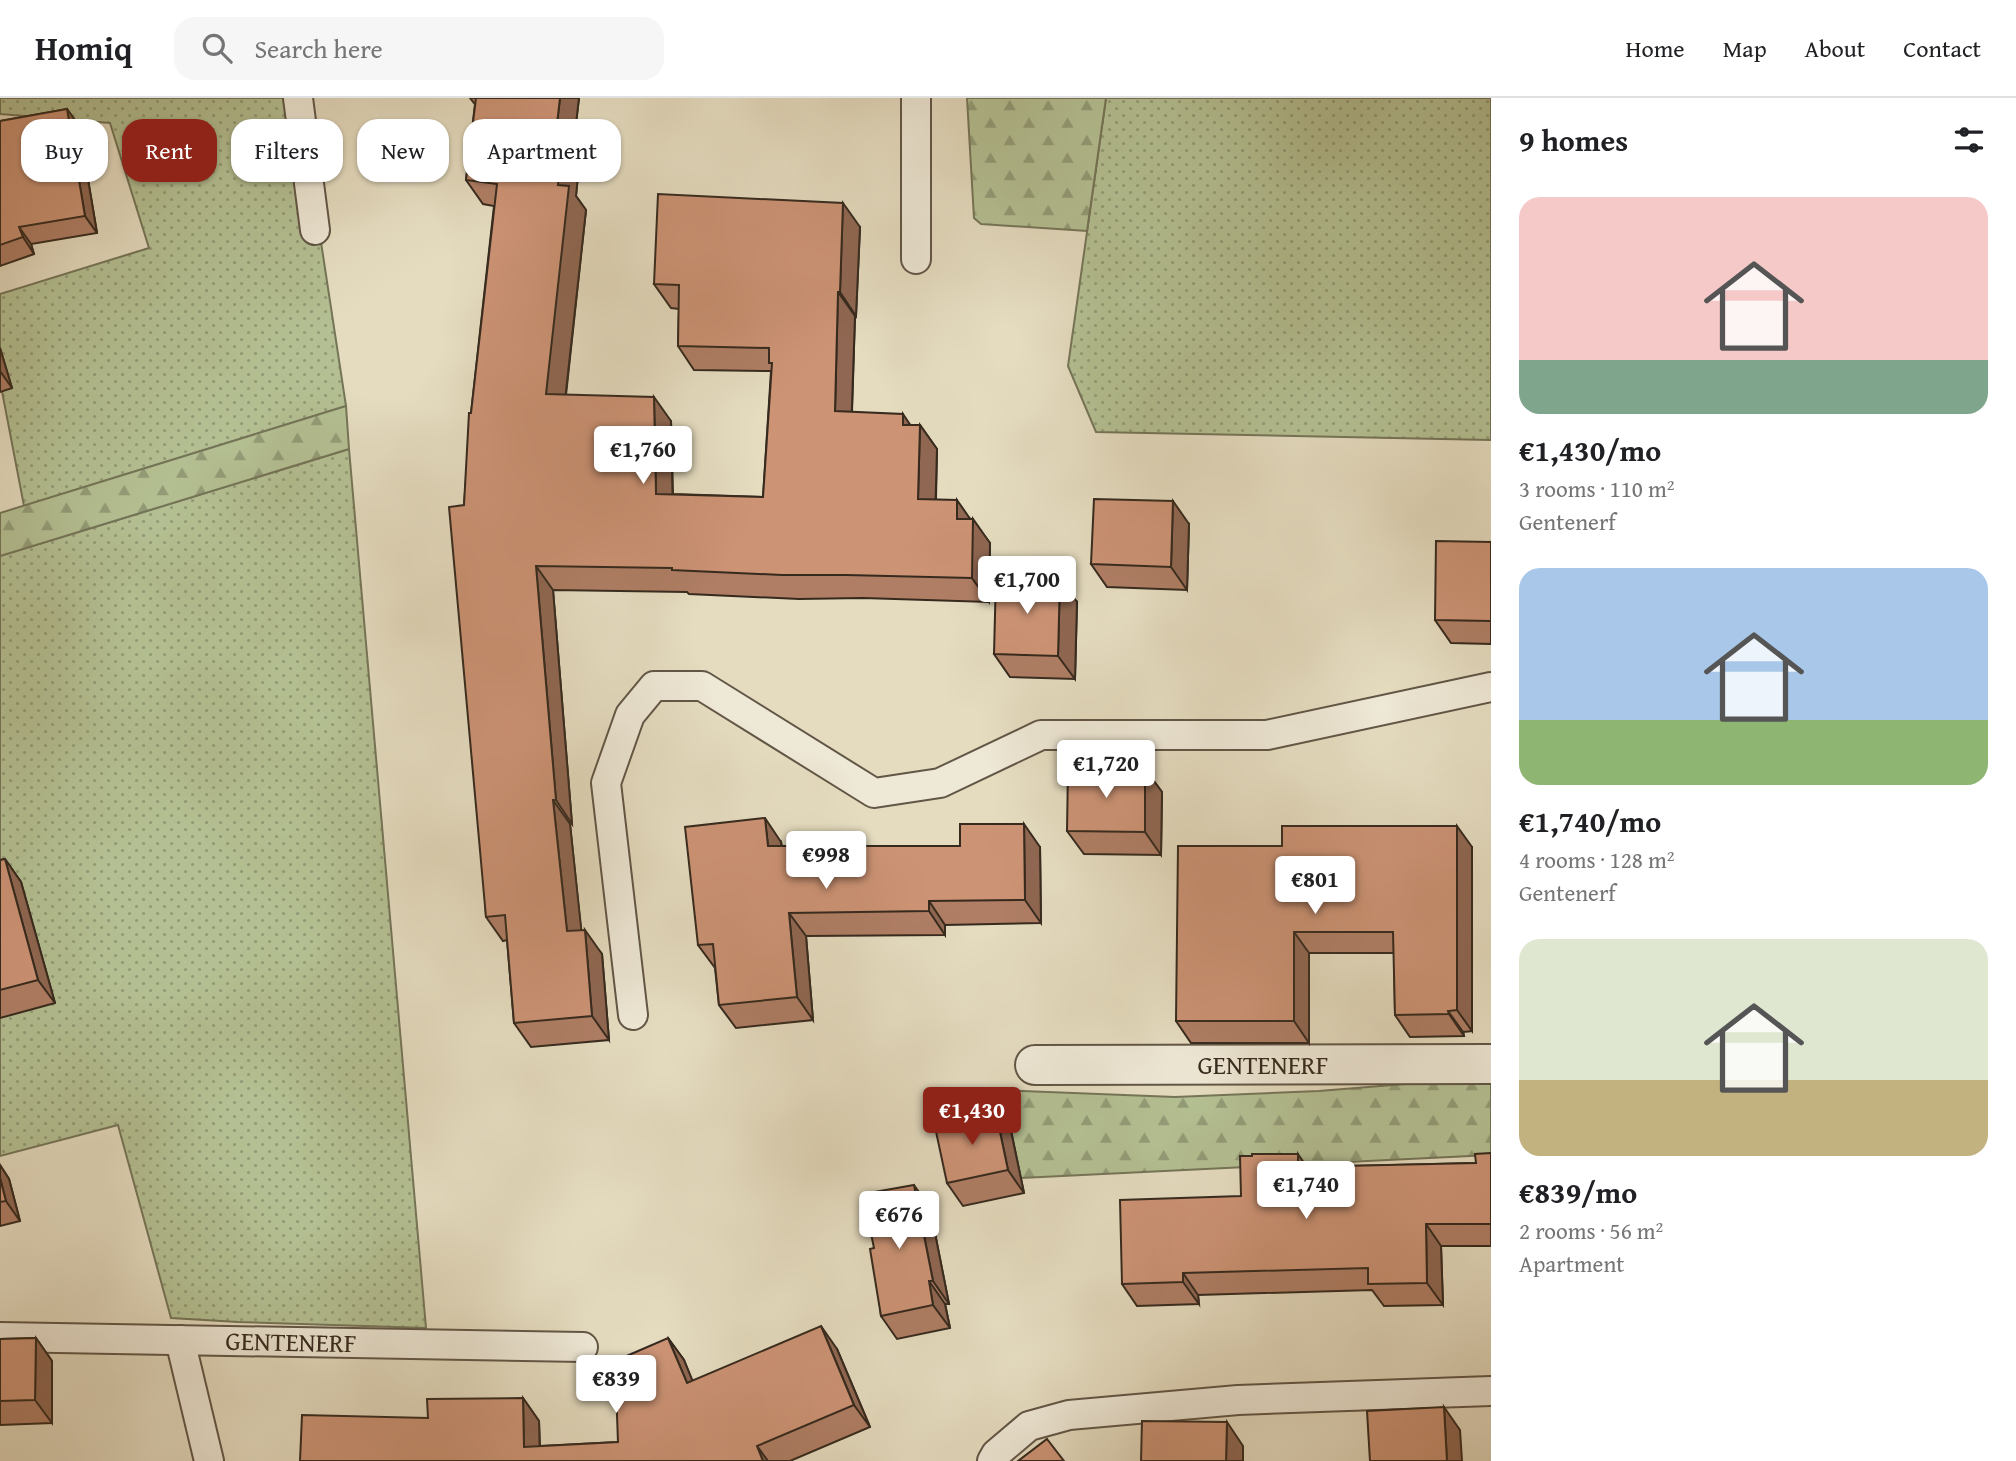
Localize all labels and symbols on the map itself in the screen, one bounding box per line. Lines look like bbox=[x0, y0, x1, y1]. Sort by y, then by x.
pin: €1,760 bbox=[586, 426, 700, 486]
pin: €1,700 bbox=[970, 556, 1084, 616]
pin: €1,720 bbox=[1049, 740, 1163, 800]
pin: €998 bbox=[785, 832, 867, 891]
pin: €801 bbox=[1274, 856, 1356, 916]
street label: GENTENERF bbox=[1197, 1045, 1329, 1084]
pin: €1,430 bbox=[915, 1088, 1029, 1147]
pin: €1,740 bbox=[1249, 1162, 1363, 1221]
pin: €676 bbox=[858, 1192, 940, 1251]
street label: GENTENERF bbox=[225, 1321, 357, 1362]
pin: €839 bbox=[575, 1356, 657, 1415]

